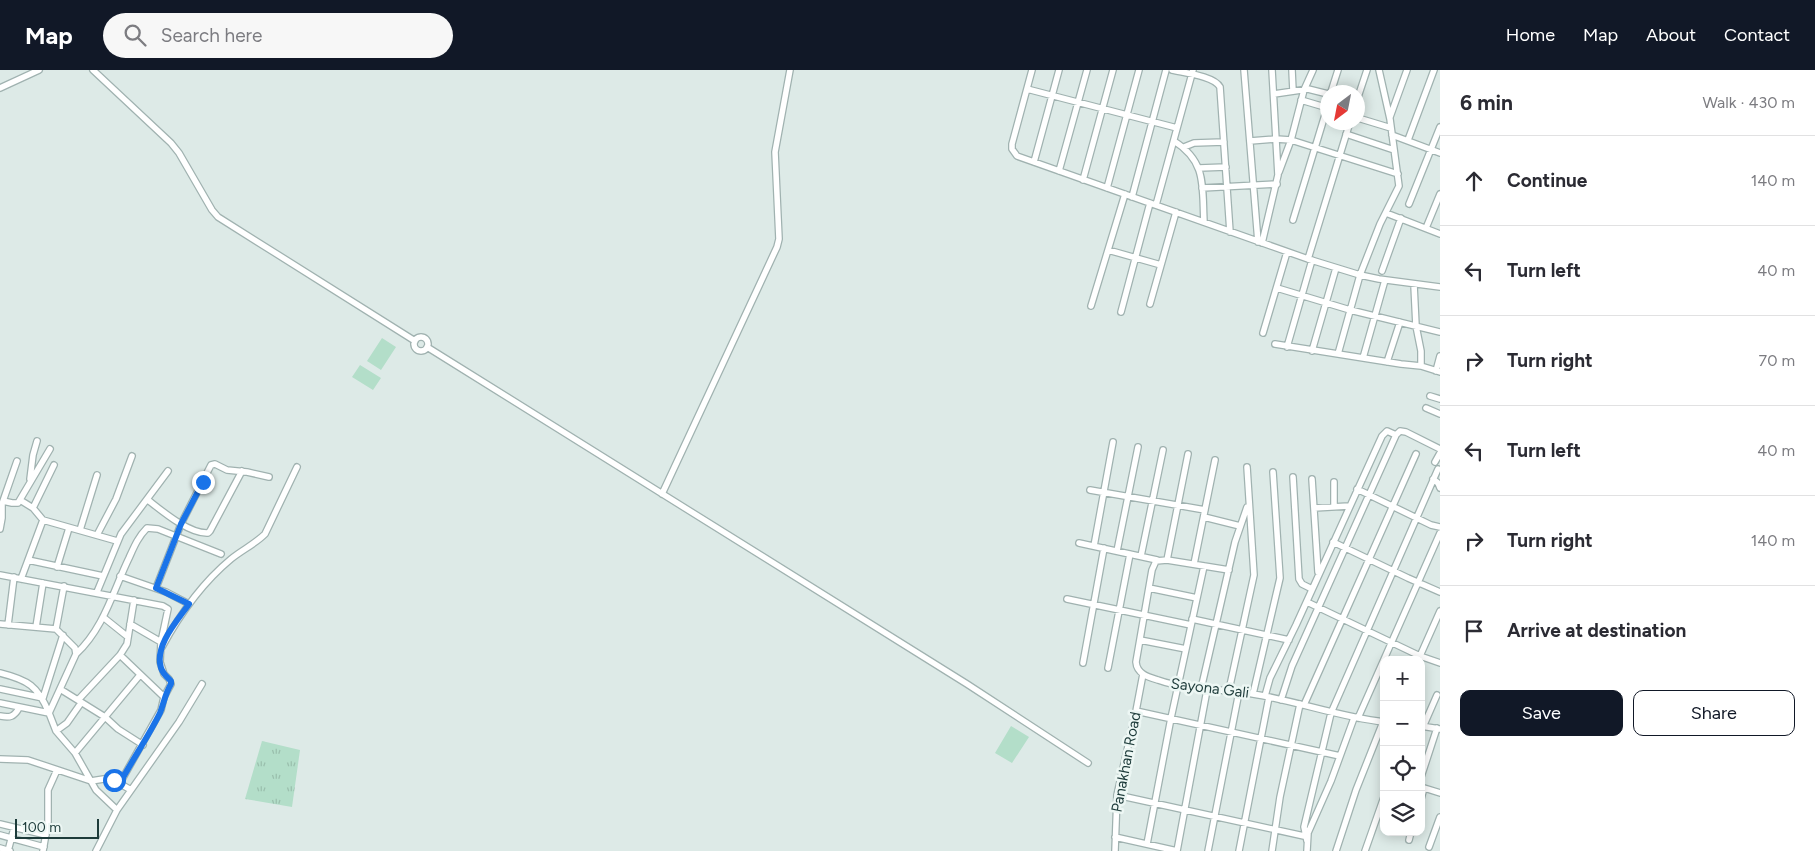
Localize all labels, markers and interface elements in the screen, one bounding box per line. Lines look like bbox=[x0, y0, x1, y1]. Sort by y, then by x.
search box bbox=[103, 13, 453, 58]
text: Map bbox=[25, 21, 73, 50]
icon: search bbox=[121, 21, 149, 49]
text: Search here bbox=[161, 24, 262, 47]
text: Home bbox=[1506, 24, 1555, 46]
text: Map bbox=[1583, 24, 1618, 46]
text: About bbox=[1646, 24, 1696, 46]
text: Contact bbox=[1724, 24, 1790, 46]
north arrow bbox=[1320, 85, 1365, 130]
text: 6 min bbox=[1460, 90, 1513, 115]
text: Walk · 430 m bbox=[1702, 93, 1795, 112]
icon: ahead bbox=[1460, 167, 1488, 195]
text: Continue bbox=[1507, 169, 1587, 192]
text: 140 m bbox=[1751, 171, 1795, 190]
icon: left bbox=[1460, 257, 1488, 285]
text: Turn left bbox=[1507, 259, 1581, 282]
text: 40 m bbox=[1757, 261, 1795, 280]
icon: right bbox=[1460, 347, 1488, 375]
text: Turn right bbox=[1507, 349, 1593, 372]
text: 70 m bbox=[1759, 351, 1795, 370]
icon: left bbox=[1460, 437, 1488, 465]
text: Turn left bbox=[1507, 439, 1581, 462]
text: 40 m bbox=[1757, 441, 1795, 460]
route end bbox=[192, 471, 215, 494]
icon: right bbox=[1460, 527, 1488, 555]
text: Turn right bbox=[1507, 529, 1593, 552]
text: 140 m bbox=[1751, 531, 1795, 550]
icon: arrive bbox=[1460, 617, 1488, 645]
text: Arrive at destination bbox=[1507, 619, 1686, 642]
map controls bbox=[1380, 656, 1425, 836]
button: + bbox=[1380, 656, 1425, 701]
street label: Sayona Gali bbox=[1170, 674, 1250, 702]
button: Save bbox=[1460, 690, 1623, 736]
button: Share bbox=[1633, 690, 1795, 736]
button: − bbox=[1380, 701, 1425, 746]
street label: Panakhan Road bbox=[1107, 710, 1145, 814]
button: locate bbox=[1380, 746, 1425, 791]
route start bbox=[103, 769, 126, 792]
button: layers bbox=[1380, 791, 1425, 836]
scale bar bbox=[15, 816, 99, 839]
text: 100 m bbox=[22, 819, 61, 836]

